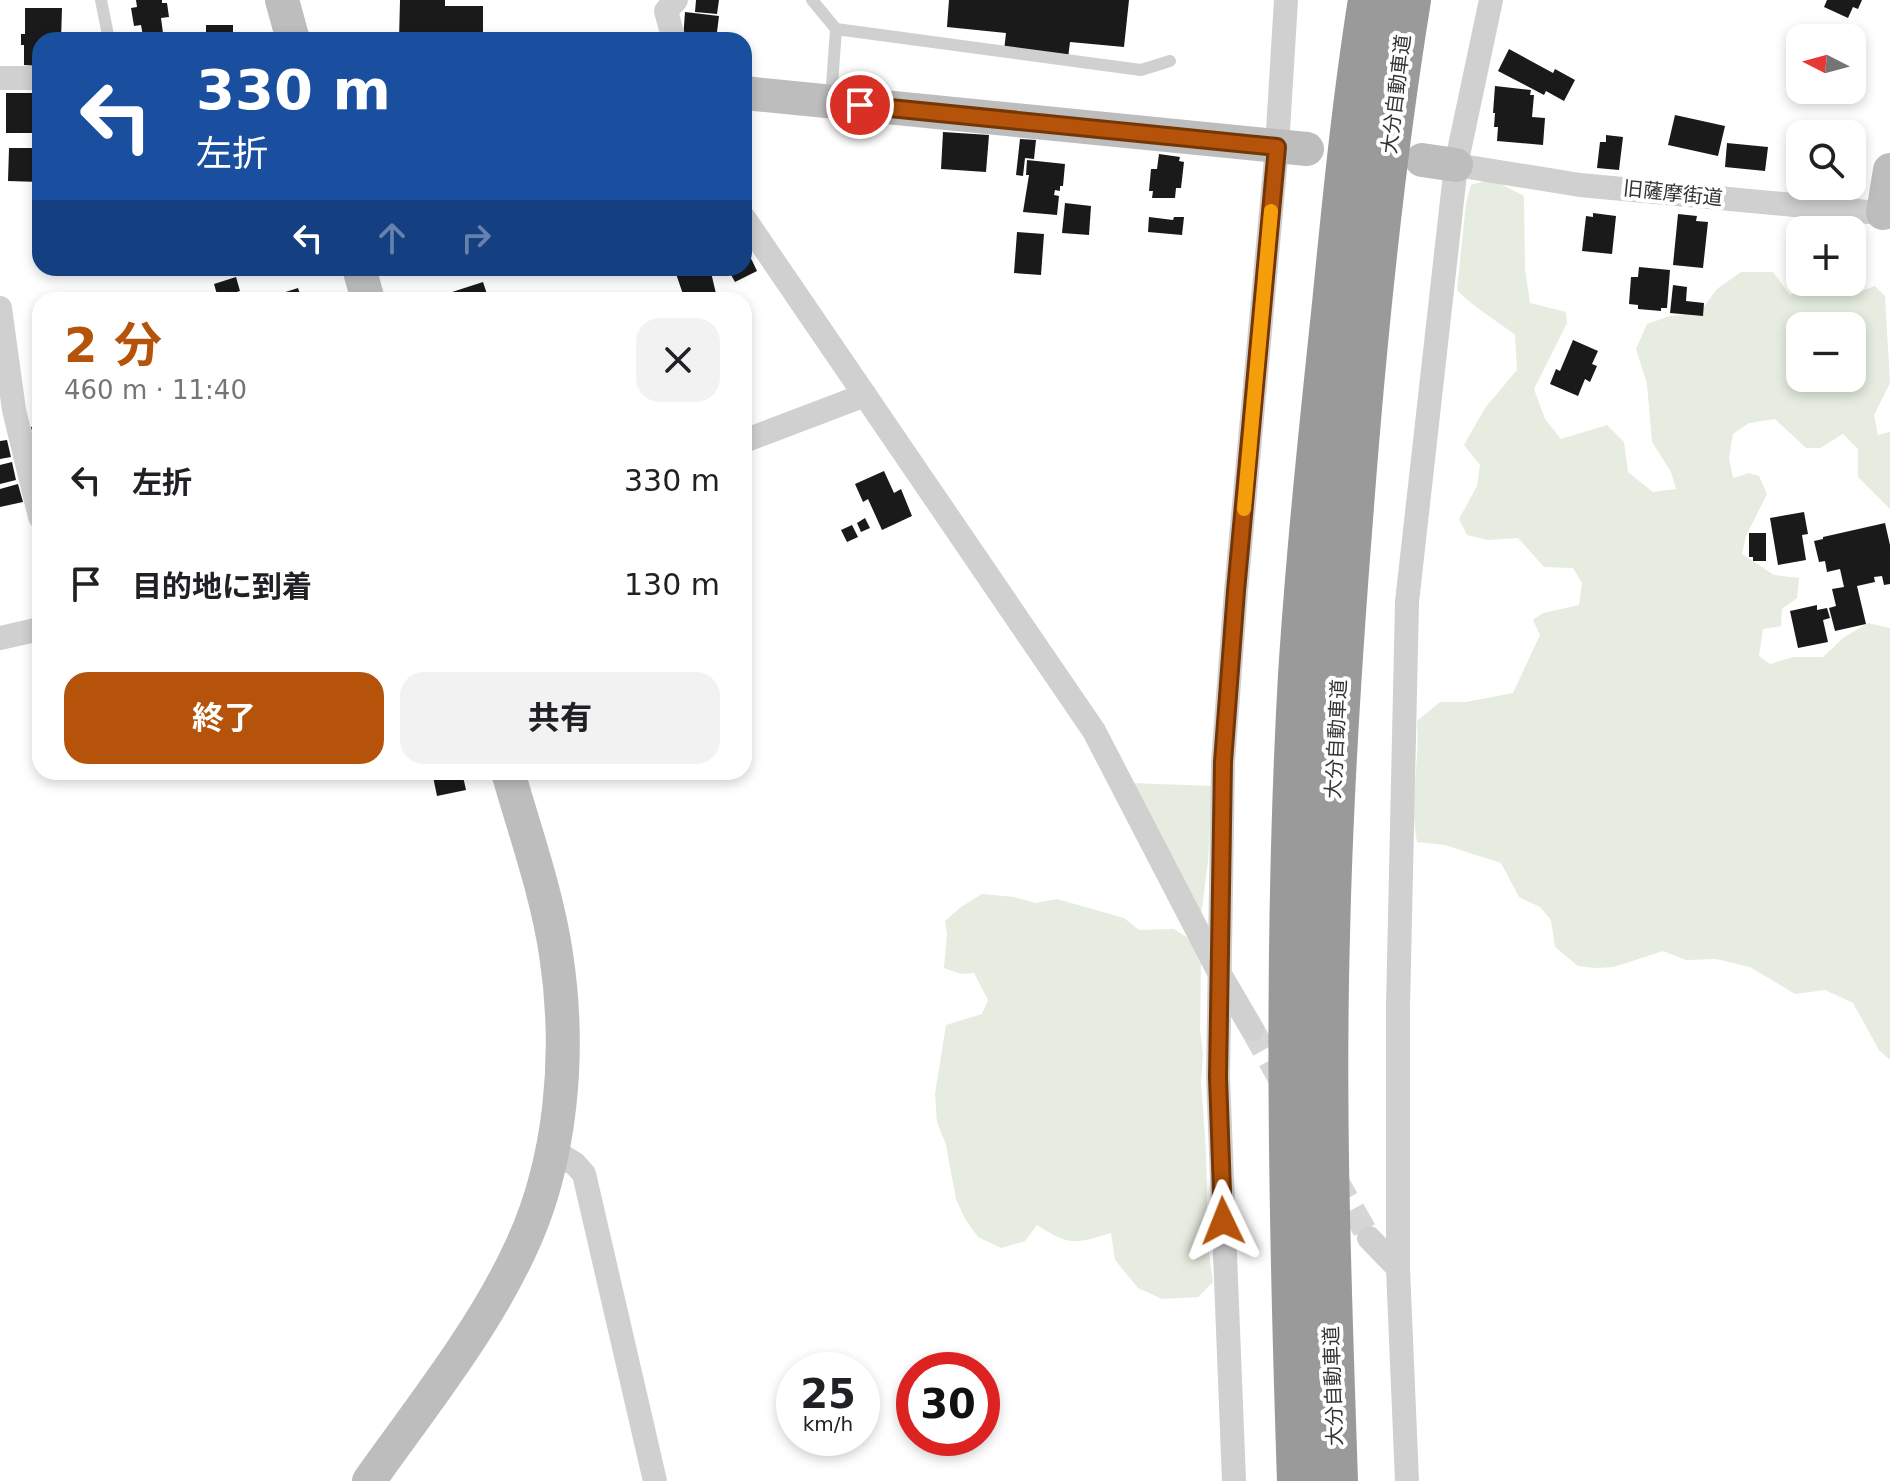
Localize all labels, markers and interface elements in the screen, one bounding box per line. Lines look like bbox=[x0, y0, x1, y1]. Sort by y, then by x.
north arrow bbox=[1786, 24, 1866, 104]
map controls bbox=[1786, 24, 1866, 392]
street label: 大分自動車道 bbox=[1377, 33, 1415, 155]
text: 330 m bbox=[196, 57, 391, 122]
icon: left bbox=[64, 64, 168, 168]
pin bbox=[826, 71, 894, 139]
icon: arrive bbox=[838, 83, 882, 127]
button: search bbox=[1786, 120, 1866, 200]
text: 左折 bbox=[196, 133, 268, 174]
street label: 旧薩摩街道 bbox=[1622, 176, 1724, 210]
icon: left bbox=[286, 216, 330, 260]
icon: ahead bbox=[370, 216, 414, 260]
icon: right bbox=[454, 216, 498, 260]
button: + bbox=[1786, 216, 1866, 296]
button: − bbox=[1786, 312, 1866, 392]
text: 2 分 bbox=[64, 317, 162, 373]
button: close bbox=[636, 318, 720, 402]
text: 460 m · 11:40 bbox=[64, 375, 247, 405]
icon: left bbox=[64, 458, 108, 502]
text: 330 m bbox=[624, 463, 720, 498]
text: 左折 bbox=[132, 465, 192, 500]
icon: arrive bbox=[64, 562, 108, 606]
text: 130 m bbox=[624, 567, 720, 602]
text: 目的地に到着 bbox=[132, 569, 312, 604]
button: 終了 bbox=[64, 672, 384, 764]
button: 共有 bbox=[400, 672, 720, 764]
street label: 大分自動車道 bbox=[1321, 678, 1351, 800]
position arrow bbox=[1181, 1179, 1265, 1263]
street label: 大分自動車道 bbox=[1319, 1326, 1347, 1446]
speed limit sign: 30 bbox=[896, 1352, 1000, 1456]
text: 25 bbox=[800, 1371, 856, 1417]
text: km/h bbox=[803, 1412, 853, 1436]

